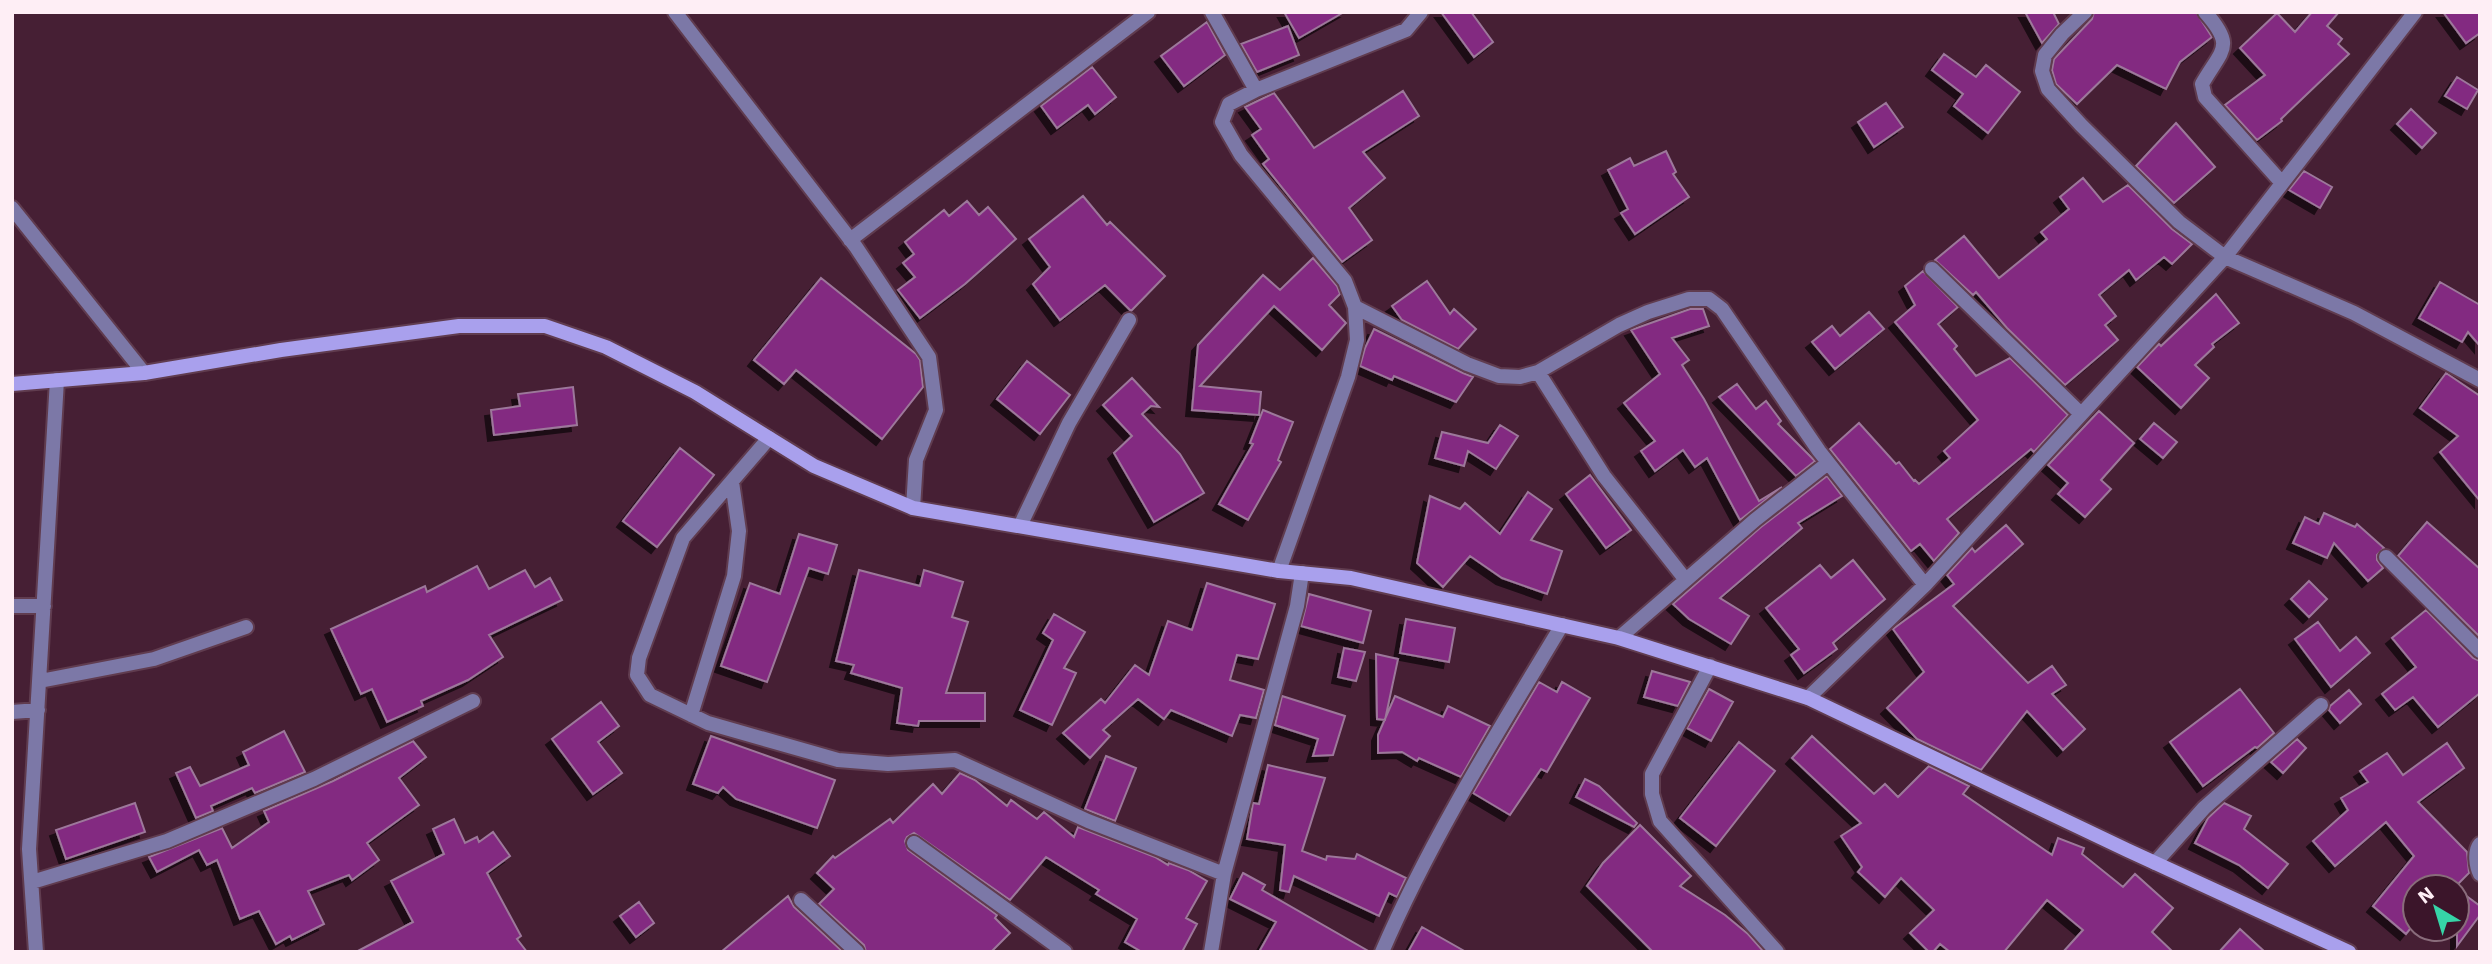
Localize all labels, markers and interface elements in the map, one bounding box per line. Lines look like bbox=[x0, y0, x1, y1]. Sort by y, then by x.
north arrow bbox=[2401, 873, 2471, 943]
text: N bbox=[2413, 882, 2438, 908]

